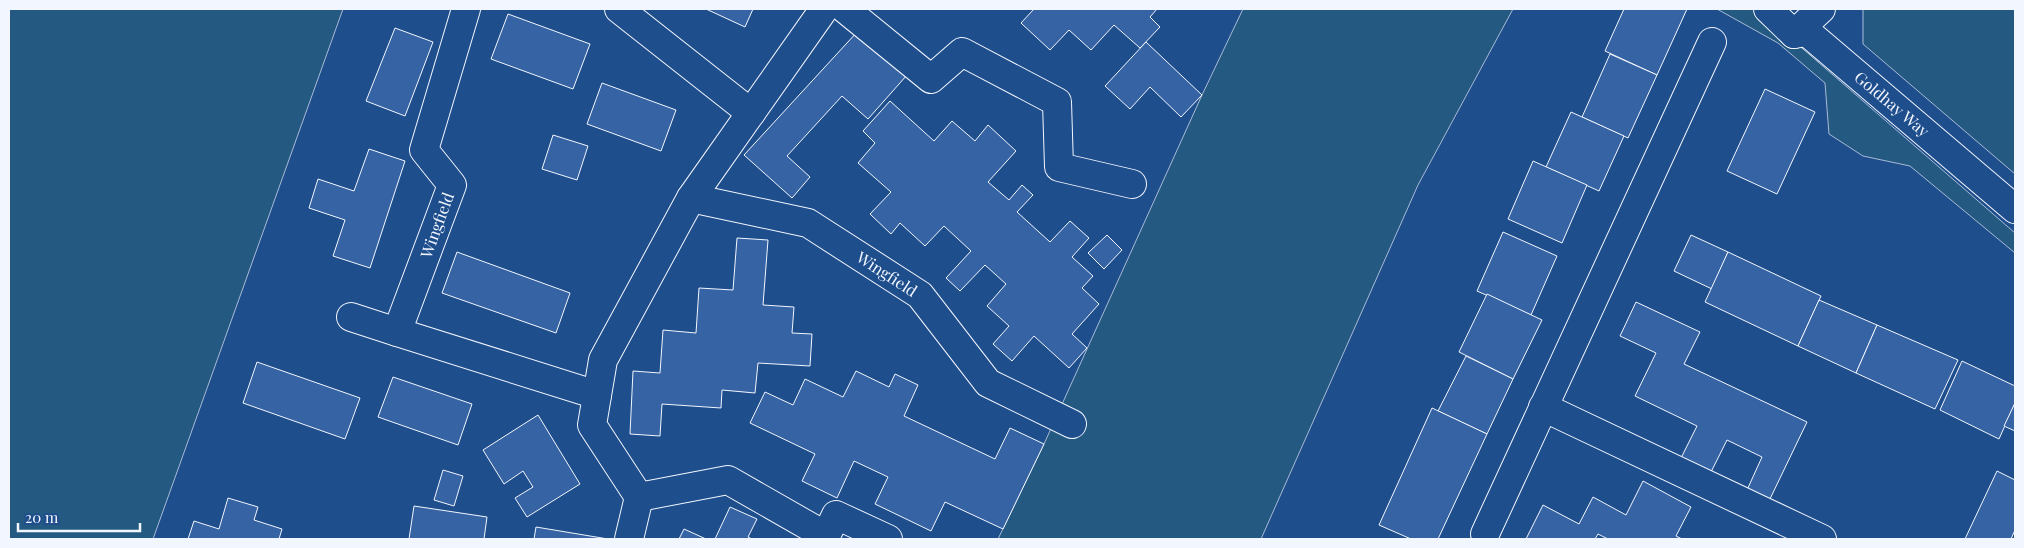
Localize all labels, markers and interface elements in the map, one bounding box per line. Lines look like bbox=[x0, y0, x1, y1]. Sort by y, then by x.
street label: Goldhay Way bbox=[1850, 66, 1934, 141]
street label: Wingfield bbox=[415, 189, 458, 261]
street label: Wingfield bbox=[852, 246, 922, 301]
scale bar bbox=[18, 500, 140, 532]
text: 20 m bbox=[25, 507, 59, 527]

